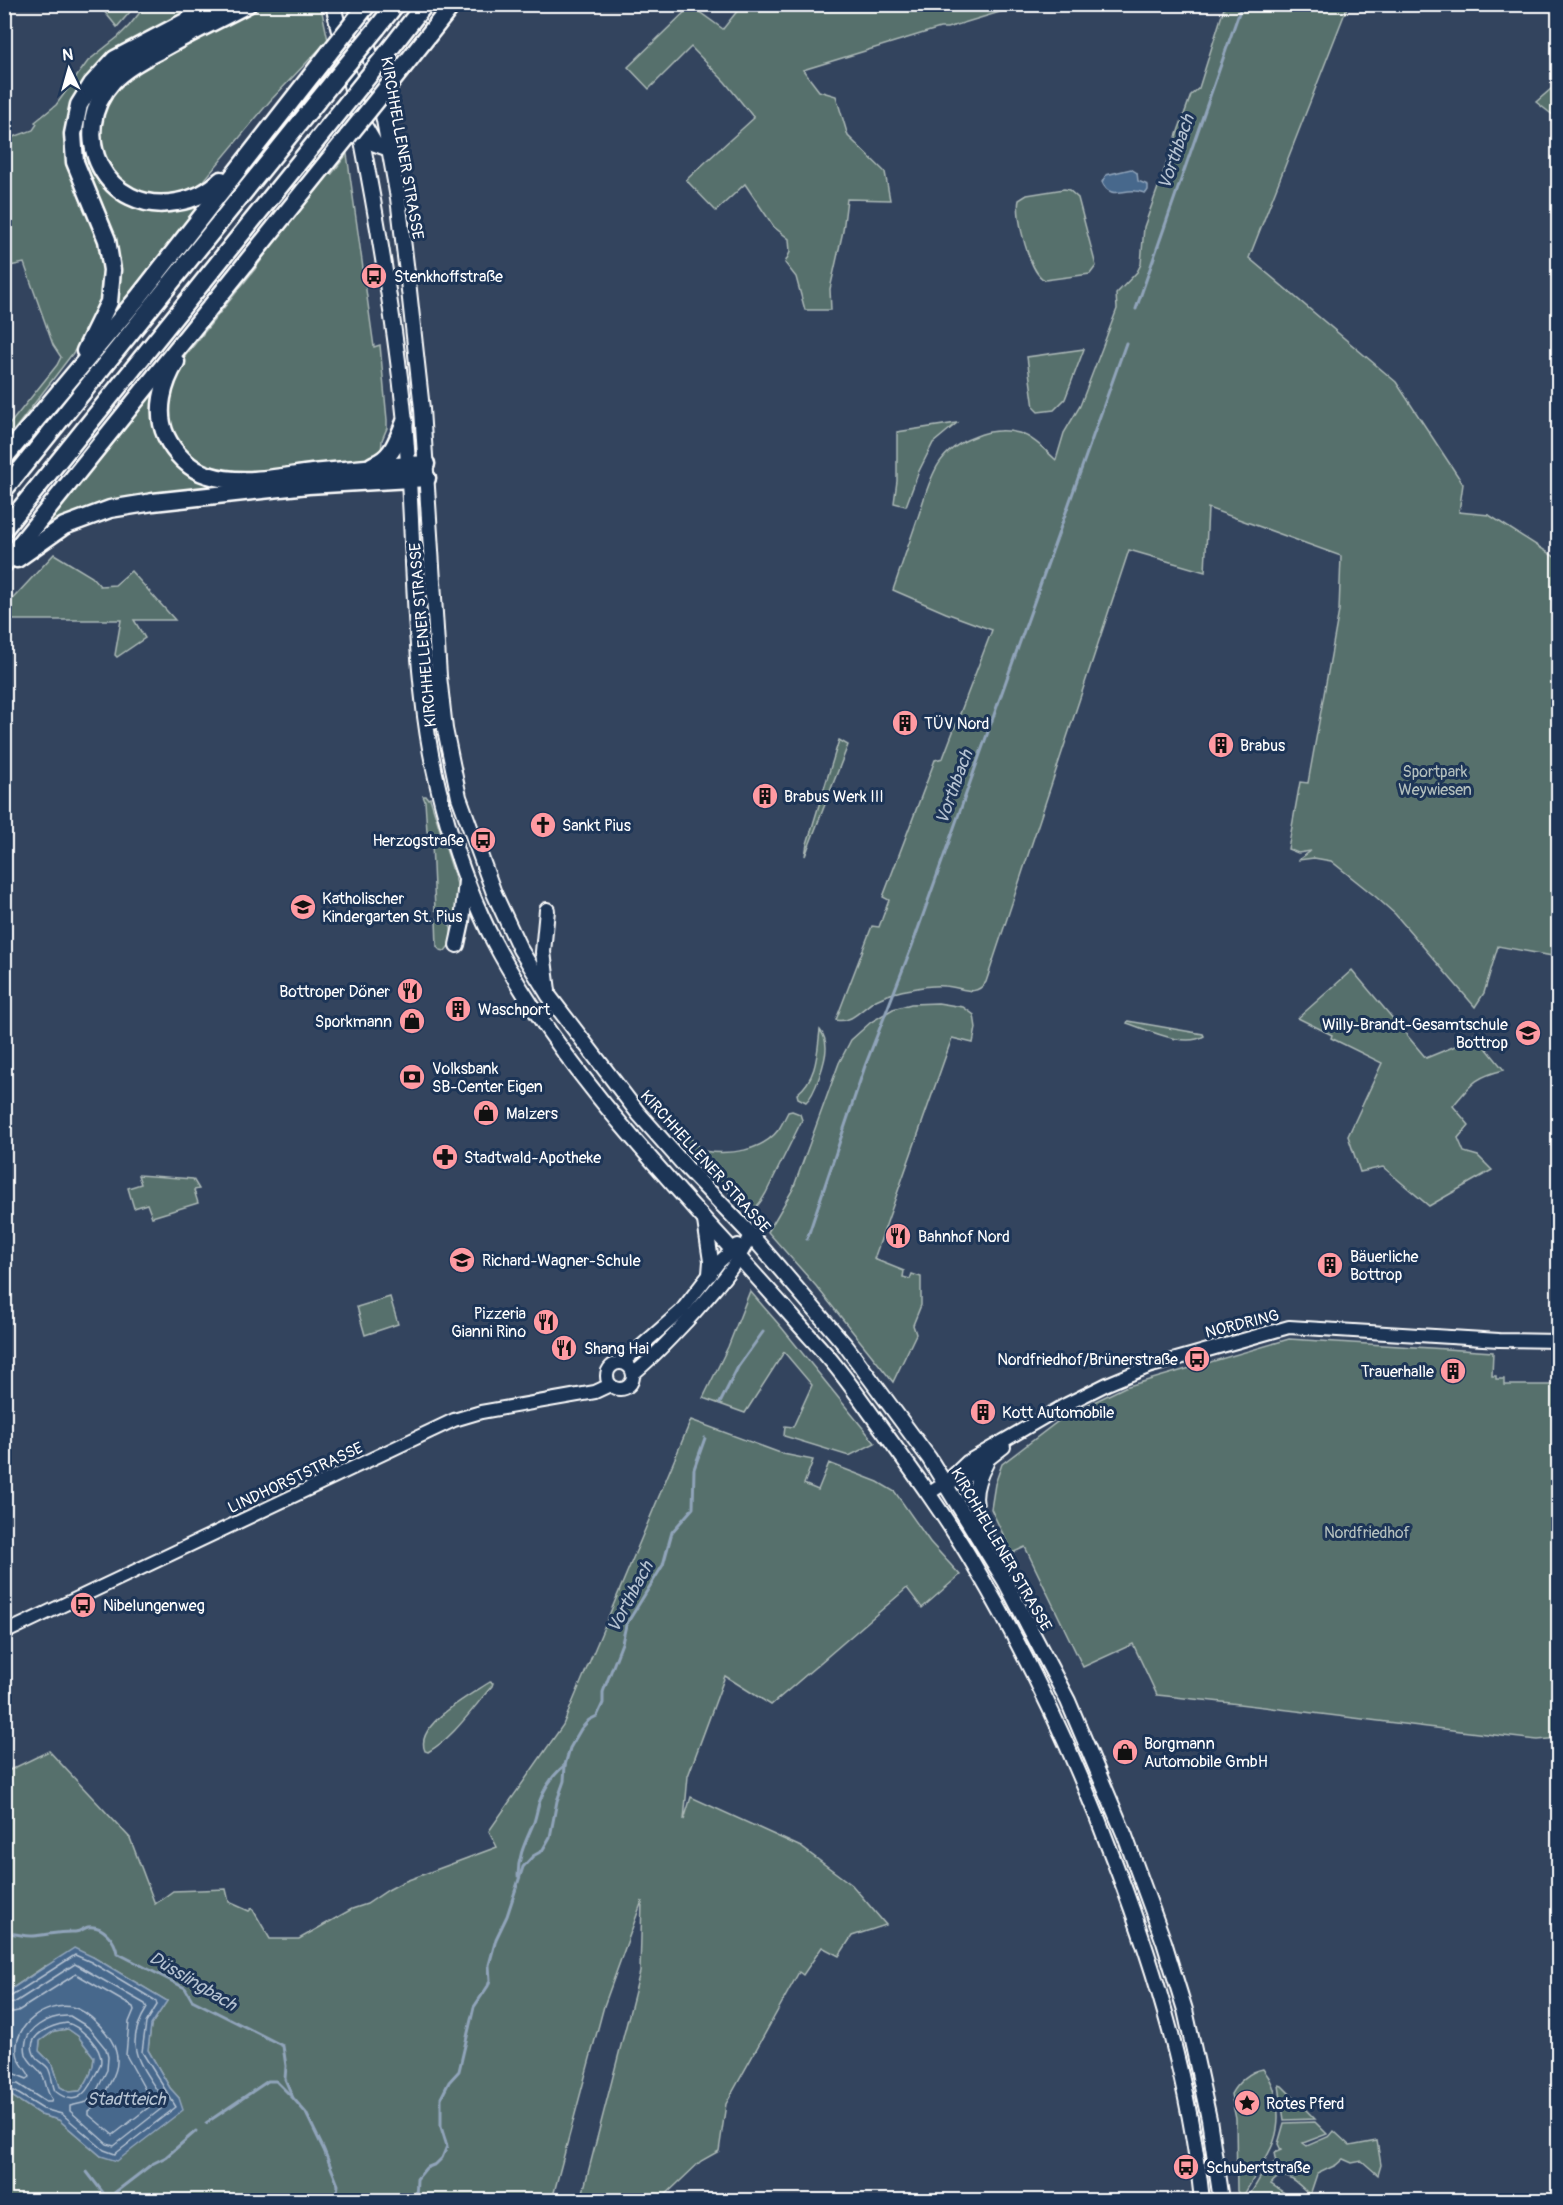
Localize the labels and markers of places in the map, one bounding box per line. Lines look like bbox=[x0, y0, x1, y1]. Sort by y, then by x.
bus stop icon: Stenkhoffstraße bbox=[359, 261, 389, 291]
place label: Stenkhoffstraße bbox=[394, 267, 503, 287]
building icon: TÜV Nord bbox=[890, 708, 920, 738]
place label: TÜV Nord bbox=[924, 714, 989, 734]
building icon: Brabus bbox=[1206, 730, 1236, 760]
place label: Brabus bbox=[1240, 736, 1285, 756]
building icon: Brabus Werk III bbox=[750, 781, 780, 811]
place label: Brabus Werk III bbox=[784, 787, 884, 807]
church icon: Sankt Pius bbox=[528, 810, 558, 840]
place label: Sankt Pius bbox=[562, 816, 631, 836]
bus stop icon: Herzogstraße bbox=[468, 825, 498, 855]
place label: Herzogstraße bbox=[373, 831, 464, 851]
place label: Katholischer Kindergarten St. Pius bbox=[322, 889, 462, 927]
school or university icon: Katholischer Kindergarten St. Pius bbox=[288, 892, 318, 922]
restaurant icon: Bottroper Döner bbox=[395, 976, 425, 1006]
place label: Bottroper Döner bbox=[279, 982, 390, 1002]
building icon: Waschport bbox=[443, 994, 473, 1024]
place label: Waschport bbox=[478, 1000, 551, 1020]
shop icon: Sporkmann bbox=[397, 1006, 427, 1036]
place label: Sporkmann bbox=[315, 1012, 392, 1032]
place label: Willy-Brandt-Gesamtschule Bottrop bbox=[1322, 1015, 1508, 1053]
school or university icon: Willy-Brandt-Gesamtschule Bottrop bbox=[1513, 1018, 1543, 1048]
place label: Volksbank SB-Center Eigen bbox=[432, 1059, 543, 1097]
bank icon: Volksbank SB-Center Eigen bbox=[397, 1062, 427, 1092]
shop icon: Malzers bbox=[471, 1098, 501, 1128]
place label: Malzers bbox=[506, 1104, 558, 1124]
pharmacy icon: Stadtwald-Apotheke bbox=[430, 1142, 460, 1172]
place label: Stadtwald-Apotheke bbox=[464, 1148, 601, 1168]
restaurant icon: Bahnhof Nord bbox=[883, 1221, 913, 1251]
place label: Bahnhof Nord bbox=[918, 1227, 1010, 1247]
school or university icon: Richard-Wagner-Schule bbox=[447, 1245, 477, 1275]
place label: Bäuerliche Bottrop bbox=[1350, 1247, 1419, 1285]
building icon: Bäuerliche Bottrop bbox=[1315, 1250, 1345, 1280]
place label: Richard-Wagner-Schule bbox=[482, 1251, 641, 1271]
place label: Pizzeria Gianni Rino bbox=[451, 1304, 526, 1342]
restaurant icon: Pizzeria Gianni Rino bbox=[531, 1307, 561, 1337]
restaurant icon: Shang Hai bbox=[549, 1333, 579, 1363]
place label: Shang Hai bbox=[584, 1339, 649, 1359]
bus stop icon: Nordfriedhof/Brünerstraße bbox=[1182, 1344, 1212, 1374]
place label: Nordfriedhof/Brünerstraße bbox=[997, 1350, 1178, 1370]
building icon: Trauerhalle bbox=[1438, 1356, 1468, 1386]
place label: Trauerhalle bbox=[1361, 1362, 1434, 1382]
building icon: Kott Automobile bbox=[968, 1397, 998, 1427]
place label: Kott Automobile bbox=[1002, 1403, 1114, 1423]
bus stop icon: Nibelungenweg bbox=[68, 1590, 98, 1620]
place label: Nibelungenweg bbox=[103, 1596, 205, 1616]
place label: Borgmann Automobile GmbH bbox=[1144, 1734, 1268, 1772]
shop icon: Borgmann Automobile GmbH bbox=[1110, 1737, 1140, 1767]
place icon: Rotes Pferd bbox=[1232, 2088, 1262, 2118]
place label: Rotes Pferd bbox=[1266, 2094, 1344, 2114]
bus stop icon: Schubertstraße bbox=[1171, 2152, 1201, 2182]
place label: Schubertstraße bbox=[1206, 2158, 1310, 2178]

